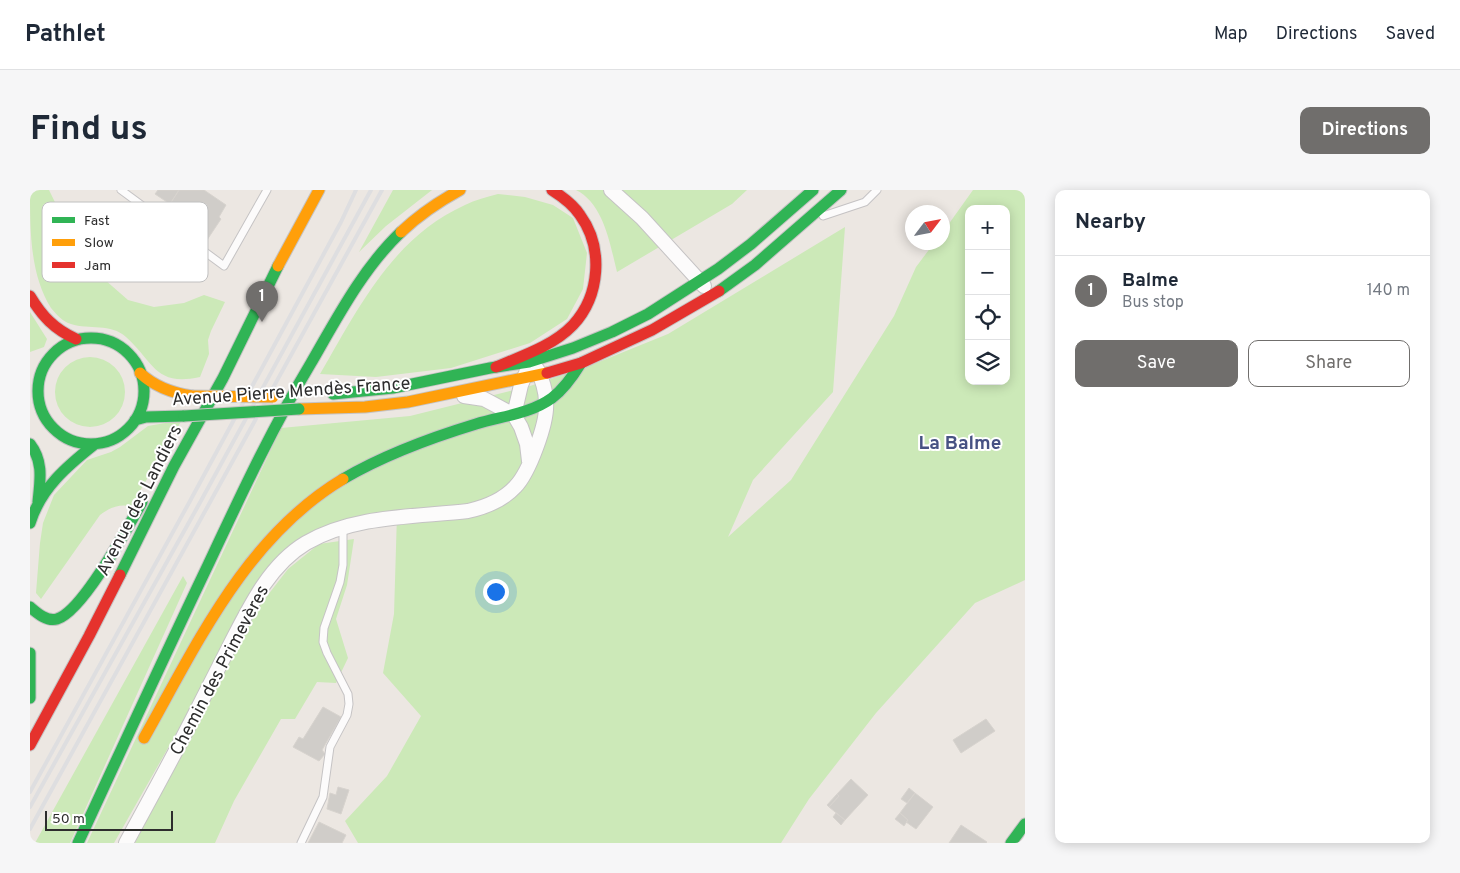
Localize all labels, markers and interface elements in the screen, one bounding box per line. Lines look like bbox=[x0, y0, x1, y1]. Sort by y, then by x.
text: Pathlet bbox=[25, 20, 106, 50]
text: Map bbox=[1214, 23, 1248, 46]
text: Directions bbox=[1276, 23, 1358, 46]
text: Saved bbox=[1386, 23, 1435, 46]
button: Directions bbox=[1300, 107, 1430, 154]
text: Find us bbox=[30, 108, 148, 152]
legend bbox=[42, 202, 208, 282]
north arrow bbox=[905, 205, 950, 250]
map controls bbox=[965, 205, 1010, 385]
button: + bbox=[965, 205, 1010, 250]
text: Nearby bbox=[1075, 209, 1146, 236]
text: Fast bbox=[84, 213, 110, 230]
text: Slow bbox=[84, 235, 114, 252]
button: − bbox=[965, 250, 1010, 295]
text: Jam bbox=[84, 258, 111, 275]
text: Balme bbox=[1122, 269, 1179, 293]
pin: 1 bbox=[246, 281, 278, 322]
text: 1 bbox=[1088, 281, 1094, 301]
text: 140 m bbox=[1367, 281, 1410, 301]
text: Bus stop bbox=[1122, 293, 1184, 313]
button: locate bbox=[965, 295, 1010, 340]
button: layers bbox=[965, 340, 1010, 385]
button: Save bbox=[1075, 340, 1238, 387]
button: Share bbox=[1248, 340, 1410, 387]
street label: Avenue Pierre Mendès France bbox=[171, 373, 411, 412]
street label: Avenue des Landiers bbox=[92, 421, 188, 580]
district label: La Balme bbox=[919, 432, 1001, 456]
your location bbox=[483, 579, 509, 605]
street label: Chemin des Primevères bbox=[166, 582, 275, 760]
scale bar bbox=[45, 808, 172, 831]
text: 50 m bbox=[52, 811, 85, 828]

